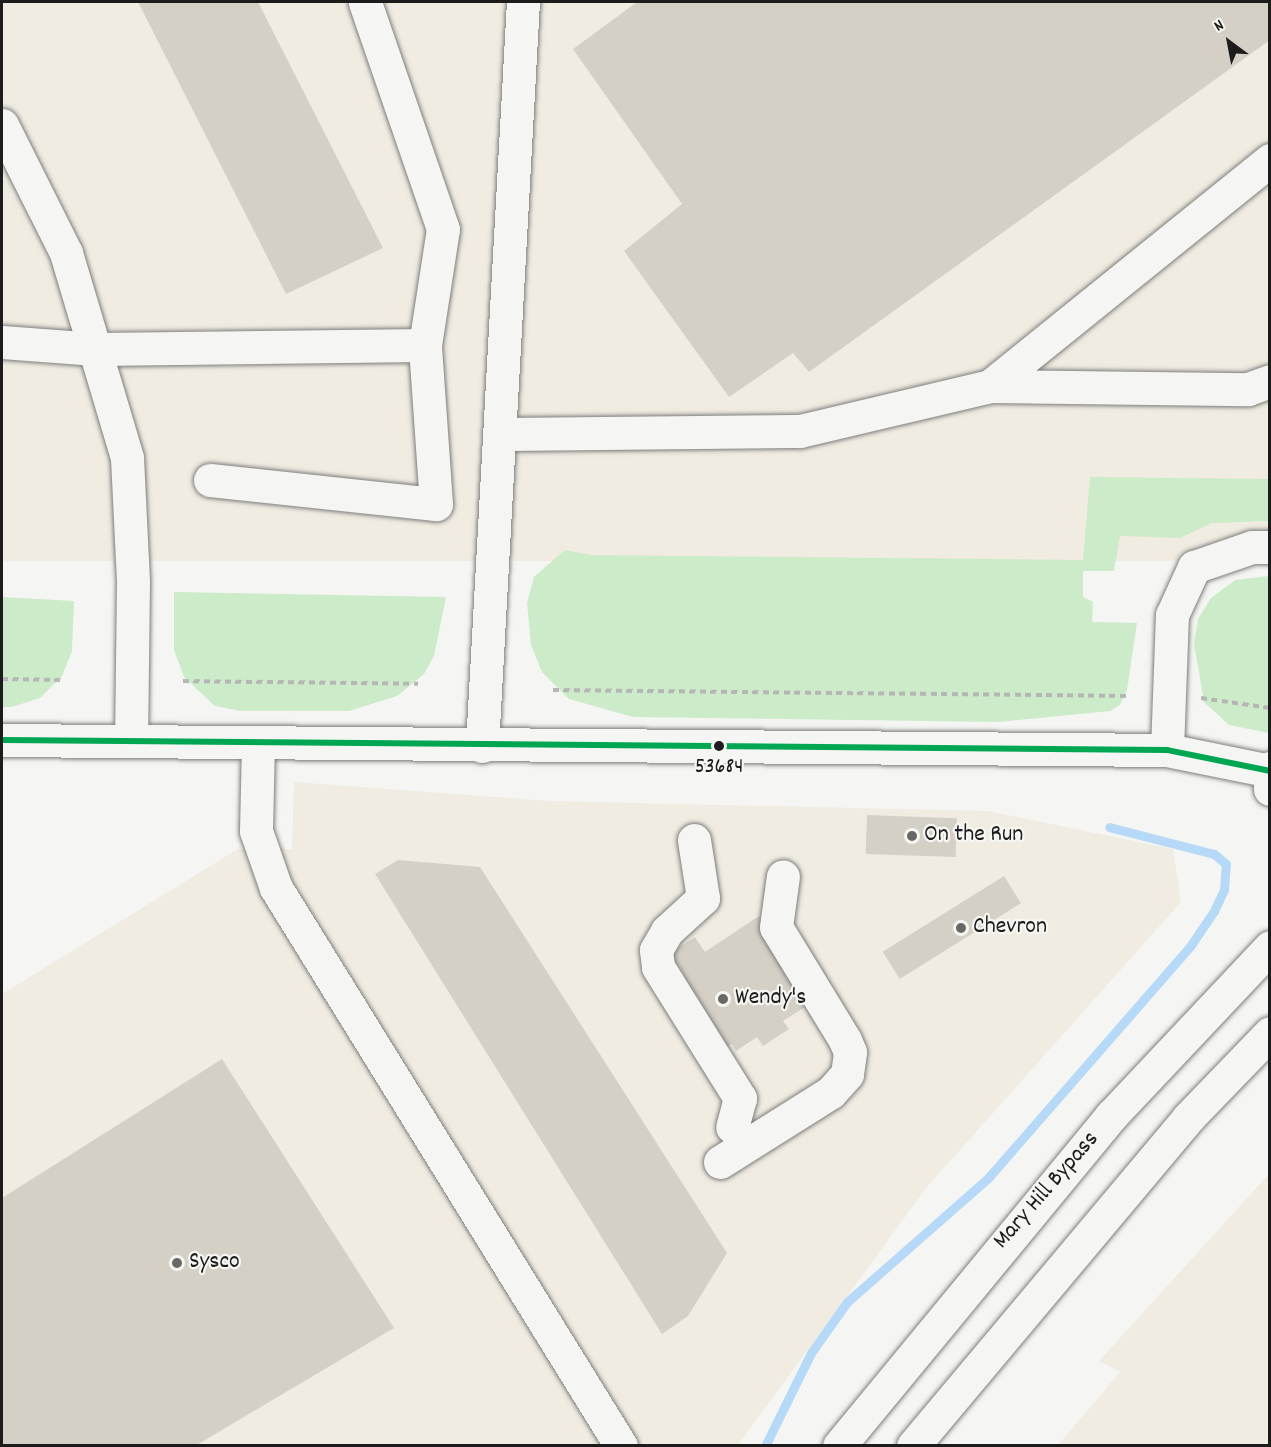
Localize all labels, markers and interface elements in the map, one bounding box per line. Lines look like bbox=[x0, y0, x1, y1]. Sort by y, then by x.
north arrow bbox=[1199, 12, 1259, 72]
text: N bbox=[1210, 14, 1229, 38]
marker: 53684 bbox=[713, 740, 725, 752]
place label: 53684 bbox=[695, 755, 743, 781]
place label: On the Run bbox=[924, 822, 1023, 850]
marker: On the Run bbox=[905, 829, 919, 843]
place label: Chevron bbox=[973, 914, 1047, 942]
marker: Chevron bbox=[954, 921, 968, 935]
place label: Wendy's bbox=[735, 985, 806, 1013]
marker: Wendy's bbox=[716, 992, 730, 1006]
street label: Mary Hill Bypass bbox=[988, 1126, 1106, 1256]
place label: Sysco bbox=[189, 1249, 240, 1277]
marker: Sysco bbox=[170, 1256, 184, 1270]

